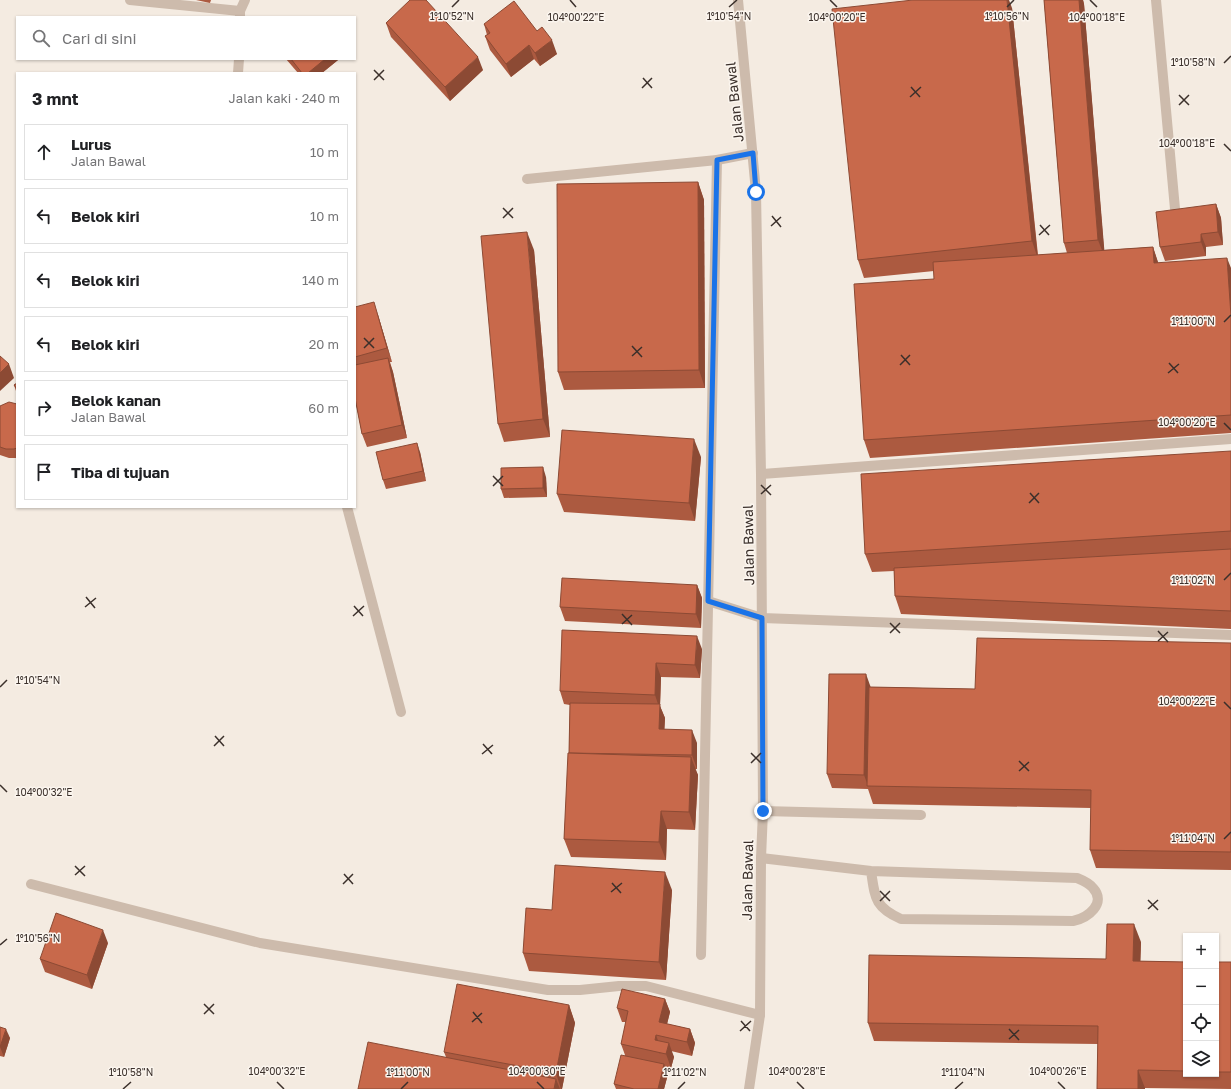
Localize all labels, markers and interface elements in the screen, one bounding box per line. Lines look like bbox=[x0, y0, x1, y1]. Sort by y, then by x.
text: 1°10'52"N bbox=[430, 10, 474, 22]
text: 1°10'54"N bbox=[707, 10, 751, 22]
text: 1°10'56"N bbox=[985, 10, 1029, 22]
text: 104°00'22"E bbox=[548, 11, 604, 23]
text: 104°00'20"E bbox=[808, 11, 866, 23]
text: 104°00'18"E bbox=[1069, 11, 1125, 23]
search box bbox=[16, 16, 356, 60]
icon: search bbox=[30, 27, 52, 49]
text: Cari di sini bbox=[62, 29, 137, 47]
text: 1°10'58"N bbox=[1171, 56, 1215, 68]
street label: Jalan Bawal bbox=[721, 61, 747, 143]
text: 3 mnt bbox=[32, 88, 79, 109]
text: Jalan kaki · 240 m bbox=[229, 90, 340, 106]
text: Lurus bbox=[71, 135, 112, 153]
text: 104°00'18"E bbox=[1159, 137, 1215, 149]
icon: ahead bbox=[33, 141, 55, 163]
text: 10 m bbox=[310, 144, 339, 160]
text: Jalan Bawal bbox=[71, 153, 146, 169]
route start bbox=[747, 183, 765, 201]
icon: left bbox=[33, 205, 55, 227]
text: Belok kiri bbox=[71, 207, 140, 225]
text: 10 m bbox=[310, 208, 339, 224]
icon: left bbox=[33, 269, 55, 291]
text: Belok kiri bbox=[71, 271, 140, 289]
text: 140 m bbox=[302, 272, 339, 288]
text: 1°11'00"N bbox=[1171, 315, 1215, 327]
icon: left bbox=[33, 333, 55, 355]
text: Belok kiri bbox=[71, 335, 140, 353]
text: 20 m bbox=[309, 336, 339, 352]
text: Belok kanan bbox=[71, 391, 161, 409]
icon: right bbox=[33, 397, 55, 419]
text: 60 m bbox=[308, 400, 339, 416]
text: Jalan Bawal bbox=[71, 409, 146, 425]
text: 104°00'20"E bbox=[1158, 416, 1216, 428]
icon: arrive bbox=[33, 461, 55, 483]
text: Tiba di tujuan bbox=[71, 463, 169, 481]
street label: Jalan Bawal bbox=[739, 504, 757, 586]
text: 1°11'02"N bbox=[1171, 574, 1215, 586]
text: 1°10'54"N bbox=[16, 674, 60, 686]
text: 104°00'22"E bbox=[1159, 695, 1215, 707]
text: 104°00'32"E bbox=[16, 786, 72, 798]
route end bbox=[754, 802, 772, 820]
text: 1°11'04"N bbox=[1171, 832, 1215, 844]
street label: Jalan Bawal bbox=[738, 839, 756, 921]
text: 1°10'56"N bbox=[16, 932, 60, 944]
map controls bbox=[1183, 933, 1219, 1077]
button: + bbox=[1183, 933, 1219, 969]
button: − bbox=[1183, 969, 1219, 1005]
button: locate bbox=[1183, 1005, 1219, 1041]
button: layers bbox=[1183, 1041, 1219, 1077]
text: 104°00'32"E bbox=[249, 1065, 305, 1077]
text: 104°00'30"E bbox=[508, 1065, 566, 1077]
text: 104°00'28"E bbox=[768, 1065, 826, 1077]
text: 104°00'26"E bbox=[1030, 1065, 1087, 1077]
text: 1°10'58"N bbox=[109, 1066, 153, 1078]
text: 1°11'00"N bbox=[386, 1066, 430, 1078]
text: 1°11'02"N bbox=[663, 1066, 707, 1078]
text: 1°11'04"N bbox=[941, 1066, 985, 1078]

